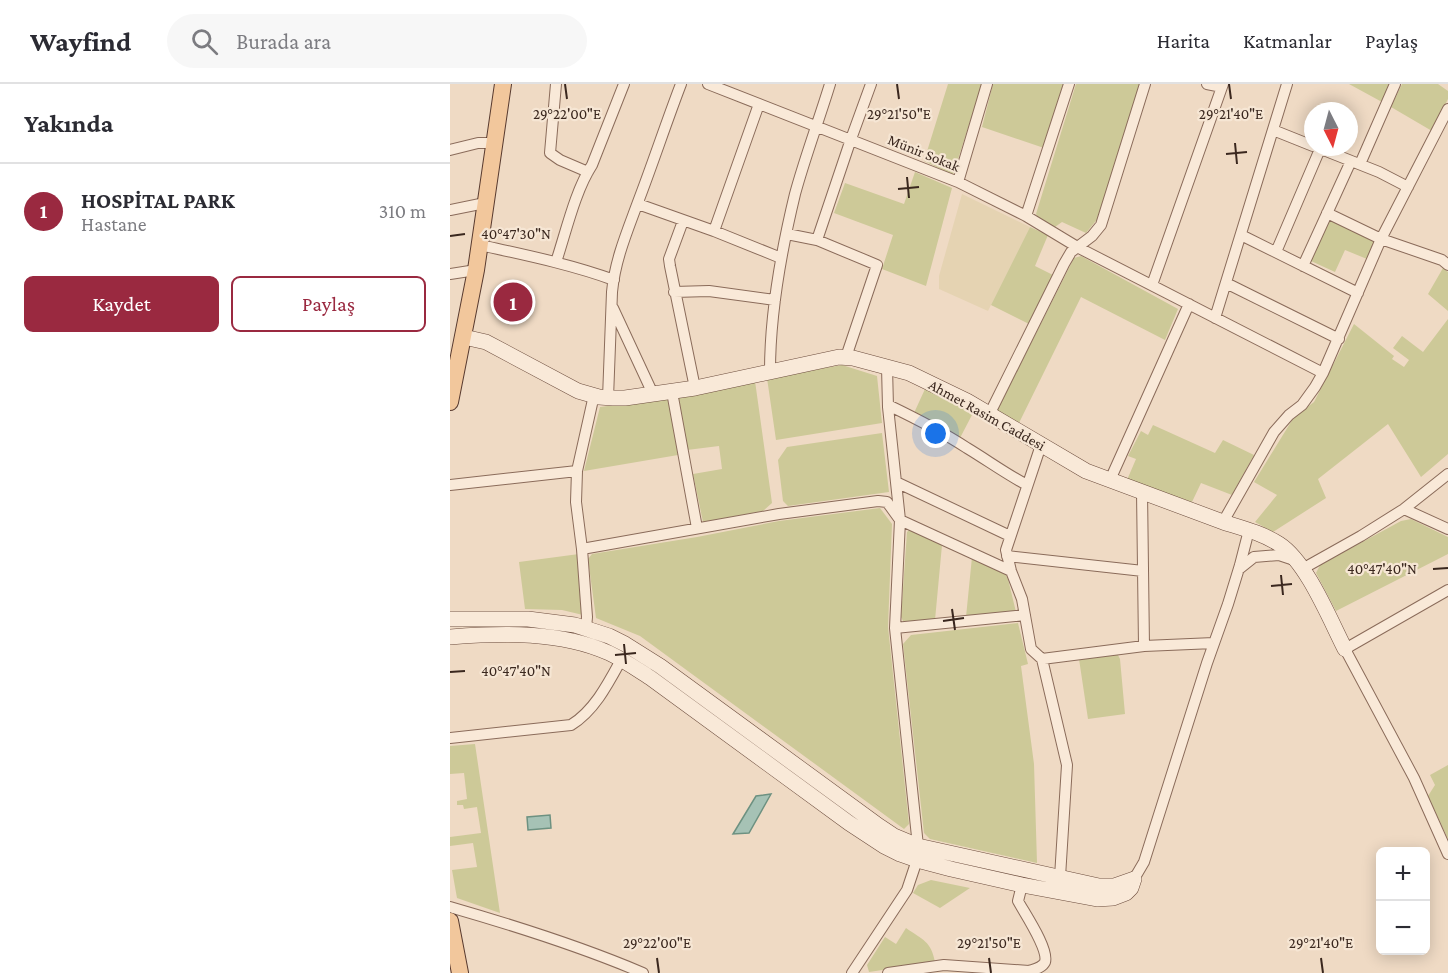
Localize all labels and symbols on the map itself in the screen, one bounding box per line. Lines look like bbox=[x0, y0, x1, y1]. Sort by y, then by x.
north arrow bbox=[1304, 102, 1358, 156]
text: 29°22'00"E bbox=[533, 106, 601, 122]
text: 29°21'50"E bbox=[867, 106, 931, 122]
text: 29°21'40"E bbox=[1199, 106, 1263, 122]
street label: Münir Sokak bbox=[886, 131, 963, 175]
text: 40°47'30"N bbox=[481, 226, 551, 242]
pin: 1 bbox=[494, 280, 532, 324]
street label: Ahmet Rasim Caddesi bbox=[926, 376, 1048, 454]
your location bbox=[921, 419, 950, 448]
text: 40°47'40"N bbox=[1347, 561, 1417, 577]
text: 40°47'40"N bbox=[481, 663, 551, 679]
text: 29°22'00"E bbox=[623, 935, 691, 951]
text: 29°21'50"E bbox=[957, 935, 1021, 951]
text: 29°21'40"E bbox=[1289, 935, 1353, 951]

